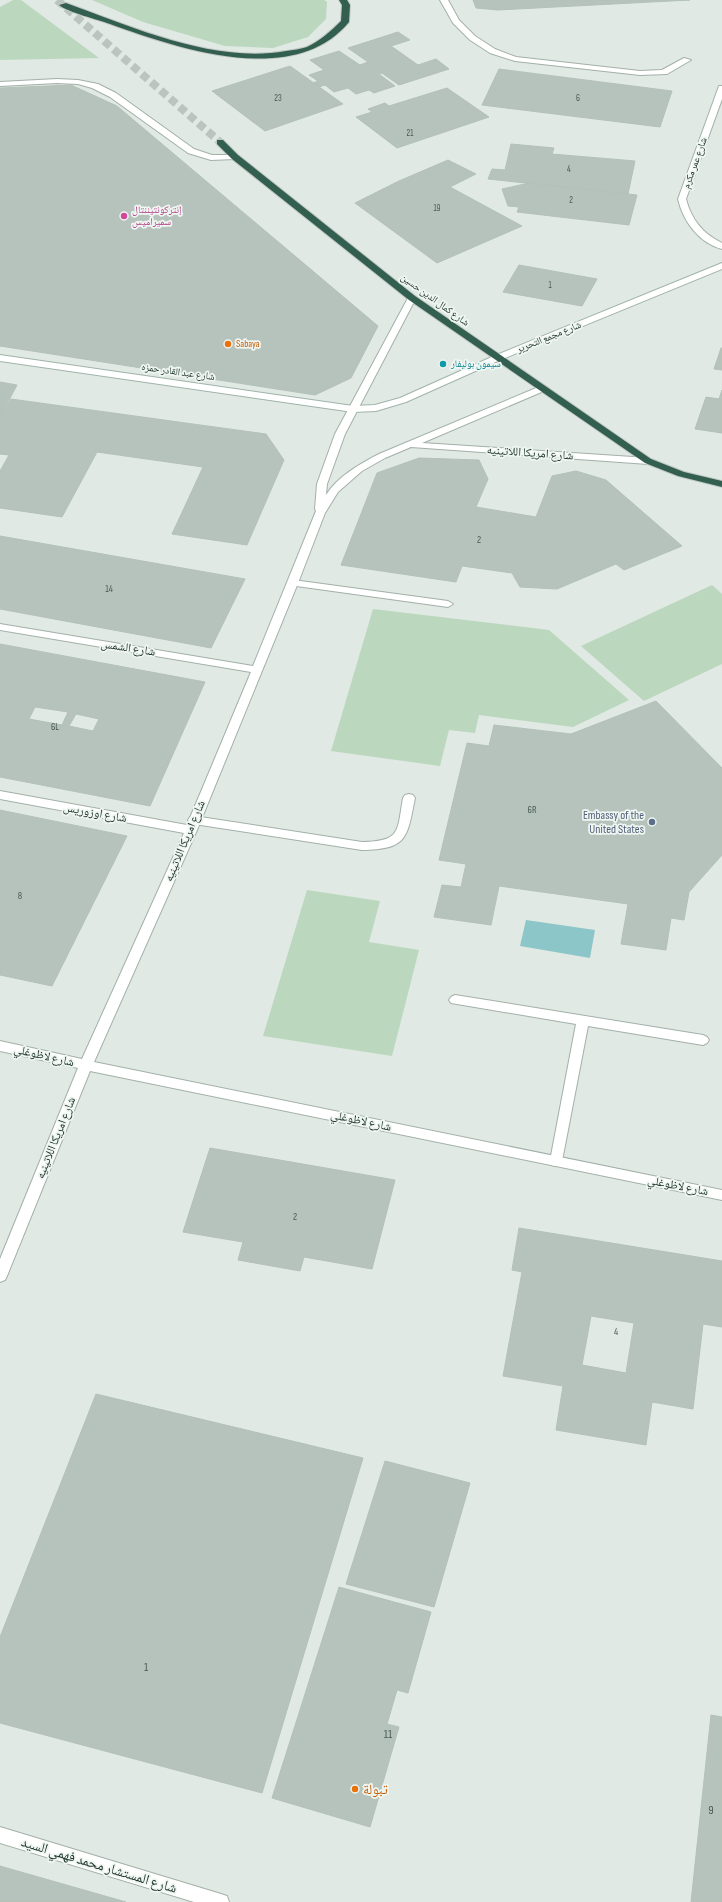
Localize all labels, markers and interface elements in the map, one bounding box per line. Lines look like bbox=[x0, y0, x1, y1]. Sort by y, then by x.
house number: 23 bbox=[274, 93, 282, 104]
house number: 6 bbox=[576, 93, 580, 104]
house number: 21 bbox=[407, 128, 414, 139]
street label: شارع عمر مكرم bbox=[680, 135, 711, 191]
house number: 4 bbox=[567, 164, 571, 175]
house number: 2 bbox=[569, 195, 573, 206]
house number: 19 bbox=[433, 203, 441, 214]
place label: إنتركونتيننتال سميراميس bbox=[132, 204, 182, 228]
marker: إنتركونتيننتال سميراميس bbox=[119, 211, 129, 221]
street label: شارع كمال الدين حسين bbox=[399, 271, 472, 329]
house number: 1 bbox=[548, 280, 552, 291]
street label: شارع مجمع التحرير bbox=[514, 318, 583, 356]
place label: Sabaya bbox=[236, 338, 260, 350]
marker: Sabaya bbox=[223, 339, 233, 349]
place label: سيمون بوليفار bbox=[450, 358, 501, 370]
marker: سيمون بوليفار bbox=[438, 359, 448, 369]
street label: شارع عبد القادر حمزه bbox=[141, 361, 216, 383]
street label: شارع امريكا اللاتينيه bbox=[486, 442, 574, 464]
house number: 2 bbox=[477, 534, 481, 546]
house number: 14 bbox=[105, 583, 113, 595]
street label: شارع الشمس bbox=[100, 636, 157, 660]
house number: 6L bbox=[51, 721, 59, 733]
street label: شارع امريكا اللاتينيه bbox=[161, 798, 209, 884]
street label: شارع اوزوريس bbox=[62, 800, 128, 826]
house number: 6R bbox=[528, 804, 537, 816]
place label: Embassy of the United States bbox=[583, 808, 644, 837]
marker: Embassy of the United States bbox=[647, 817, 657, 827]
house number: 8 bbox=[18, 890, 22, 902]
street label: شارع لاظوغلي bbox=[12, 1042, 76, 1072]
street label: شارع امريكا اللاتينيه bbox=[33, 1095, 79, 1181]
street label: شارع لاظوغلي bbox=[329, 1107, 393, 1137]
street label: شارع لاظوغلي bbox=[646, 1173, 710, 1201]
house number: 2 bbox=[293, 1211, 297, 1223]
house number: 4 bbox=[614, 1326, 618, 1338]
house number: 1 bbox=[144, 1660, 149, 1675]
house number: 11 bbox=[384, 1727, 393, 1742]
place label: تبولة bbox=[363, 1781, 388, 1798]
marker: تبولة bbox=[350, 1784, 360, 1794]
house number: 9 bbox=[708, 1803, 714, 1818]
street label: شارع المستشار محمد فهمي السيد bbox=[18, 1833, 179, 1899]

